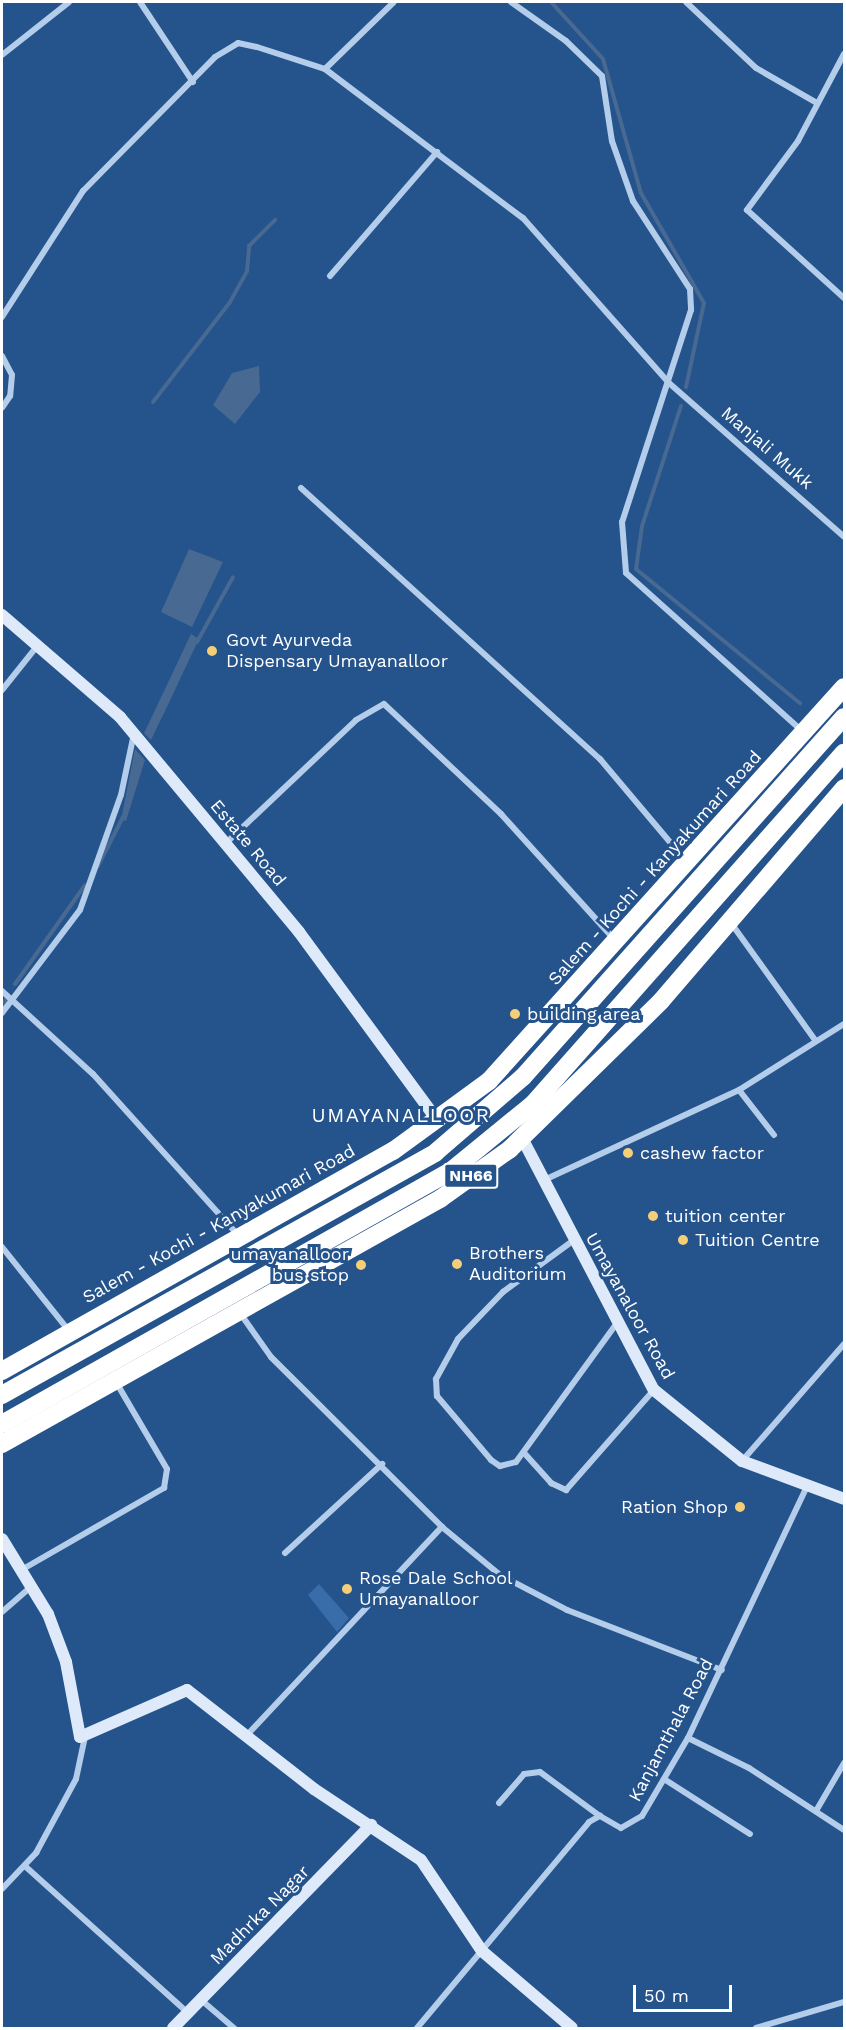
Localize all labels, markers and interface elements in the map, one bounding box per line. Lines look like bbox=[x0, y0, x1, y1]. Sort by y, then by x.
street label: Manjali Mukk bbox=[717, 402, 817, 494]
place label: Govt Ayurveda Dispensary Umayanalloor bbox=[226, 630, 448, 672]
marker: Govt Ayurveda Dispensary Umayanalloor bbox=[203, 642, 221, 660]
street label: Salem - Kochi - Kanyakumari Road bbox=[544, 746, 766, 990]
street label: Estate Road bbox=[206, 795, 290, 891]
place label: building area bbox=[527, 1003, 640, 1025]
marker: building area bbox=[508, 1007, 522, 1021]
district label: UMAYANALLOOR bbox=[311, 1103, 491, 1127]
street label: Salem - Kochi - Kanyakumari Road bbox=[79, 1140, 359, 1308]
place label: cashew factor bbox=[640, 1142, 765, 1164]
marker: cashew factor bbox=[621, 1146, 635, 1160]
road number: NH66 bbox=[442, 1163, 500, 1189]
place label: tuition center bbox=[665, 1205, 786, 1227]
marker: tuition center bbox=[646, 1209, 660, 1223]
street label: Umayanaloor Road bbox=[581, 1229, 679, 1383]
place label: Tuition Centre bbox=[695, 1229, 820, 1251]
marker: Tuition Centre bbox=[676, 1233, 690, 1247]
place label: Brothers Auditorium bbox=[469, 1243, 567, 1286]
place label: umayanalloor bus stop bbox=[231, 1244, 349, 1286]
marker: Brothers Auditorium bbox=[450, 1257, 464, 1271]
marker: umayanalloor bus stop bbox=[354, 1258, 368, 1272]
place label: Ration Shop bbox=[621, 1496, 728, 1518]
marker: Ration Shop bbox=[733, 1500, 747, 1514]
place label: Rose Dale School Umayanalloor bbox=[359, 1568, 513, 1610]
marker: Rose Dale School Umayanalloor bbox=[340, 1582, 354, 1596]
street label: Kanjamthala Road bbox=[624, 1654, 718, 1806]
street label: Madhrka Nagar bbox=[206, 1861, 314, 1969]
scale bar bbox=[636, 1973, 735, 2011]
text: 50 m bbox=[644, 1985, 689, 2006]

